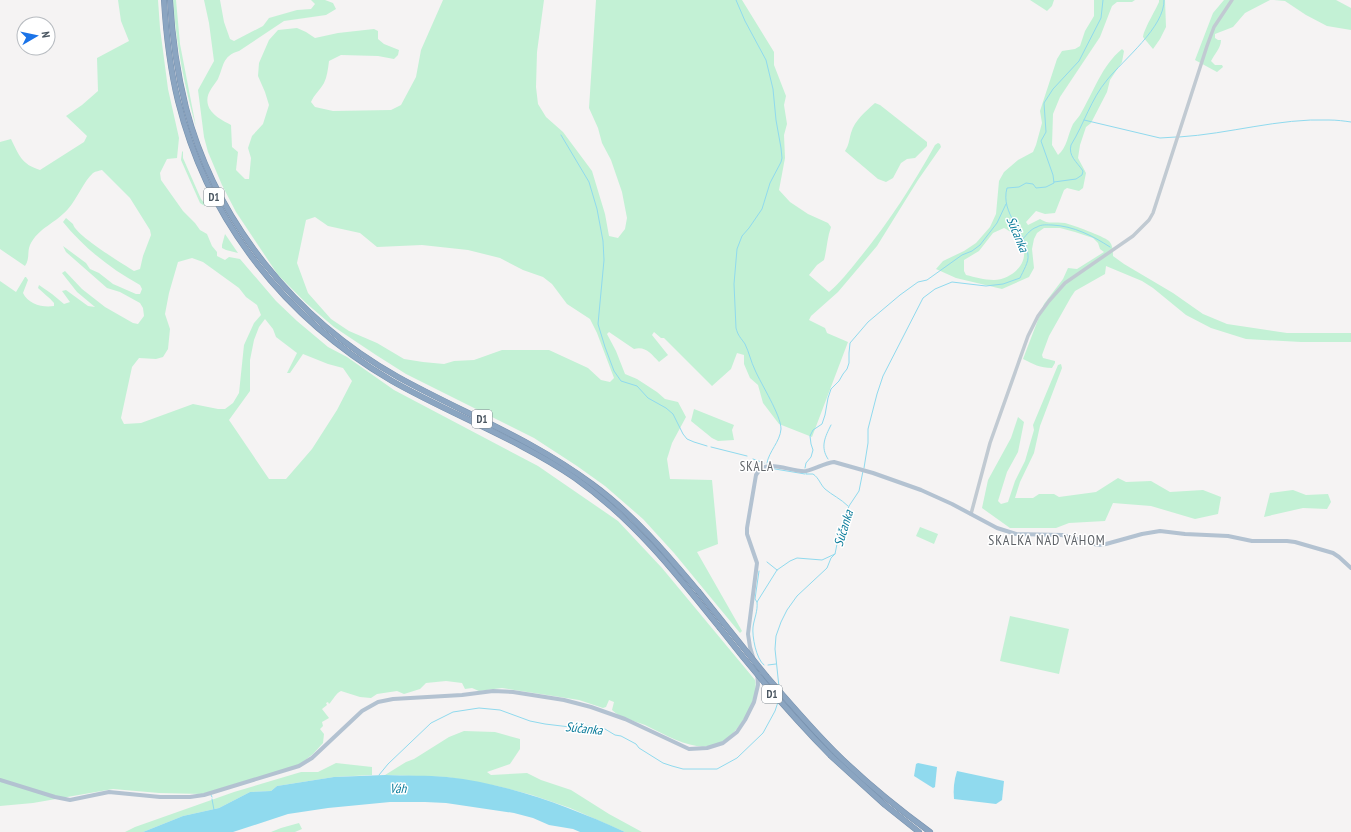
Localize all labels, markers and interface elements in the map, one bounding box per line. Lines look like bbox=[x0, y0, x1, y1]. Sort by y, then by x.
north arrow bbox=[16, 16, 56, 56]
text: N bbox=[38, 30, 53, 39]
road number: D1 bbox=[204, 188, 224, 206]
water label: Súčanka bbox=[1002, 214, 1033, 255]
road number: D1 bbox=[472, 410, 492, 428]
district label: SKALA bbox=[740, 458, 774, 475]
water label: Súčanka bbox=[830, 507, 857, 548]
district label: SKALKA NAD VÁHOM bbox=[988, 531, 1106, 549]
road number: D1 bbox=[762, 685, 782, 703]
water label: Súčanka bbox=[565, 718, 604, 739]
water label: Váh bbox=[390, 780, 408, 797]

